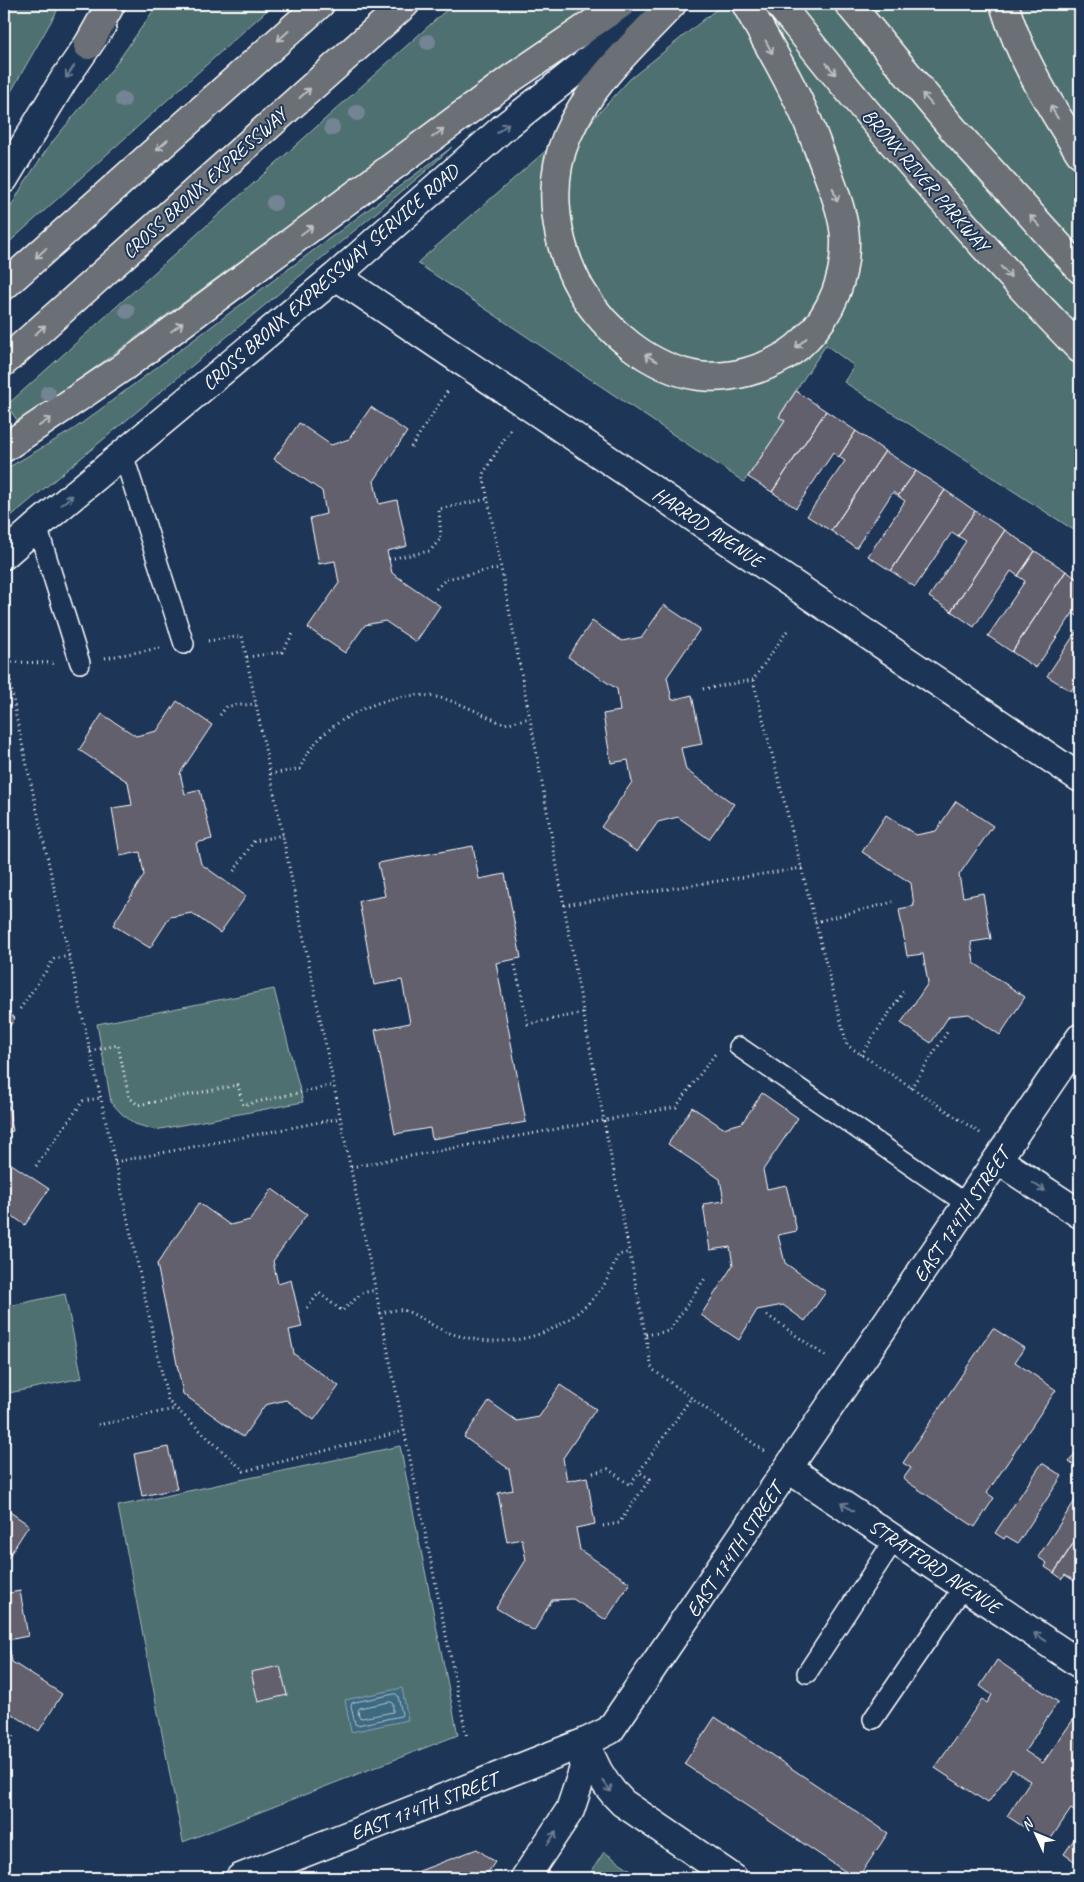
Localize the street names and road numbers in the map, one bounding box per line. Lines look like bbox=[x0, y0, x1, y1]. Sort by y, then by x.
street label: CROSS BRONX EXPRESSWAY bbox=[117, 101, 294, 264]
street label: BRONX RIVER PARKWAY bbox=[857, 104, 997, 259]
street label: CROSS BRONX EXPRESSWAY SERVICE ROAD bbox=[197, 157, 466, 396]
street label: HARROD AVENUE bbox=[648, 481, 770, 575]
street label: EAST 174TH STREET bbox=[908, 1140, 1018, 1287]
street label: EAST 174TH STREET bbox=[681, 1475, 791, 1622]
street label: STRATFORD AVENUE bbox=[864, 1513, 1008, 1621]
street label: EAST 174TH STREET bbox=[347, 1765, 506, 1846]

